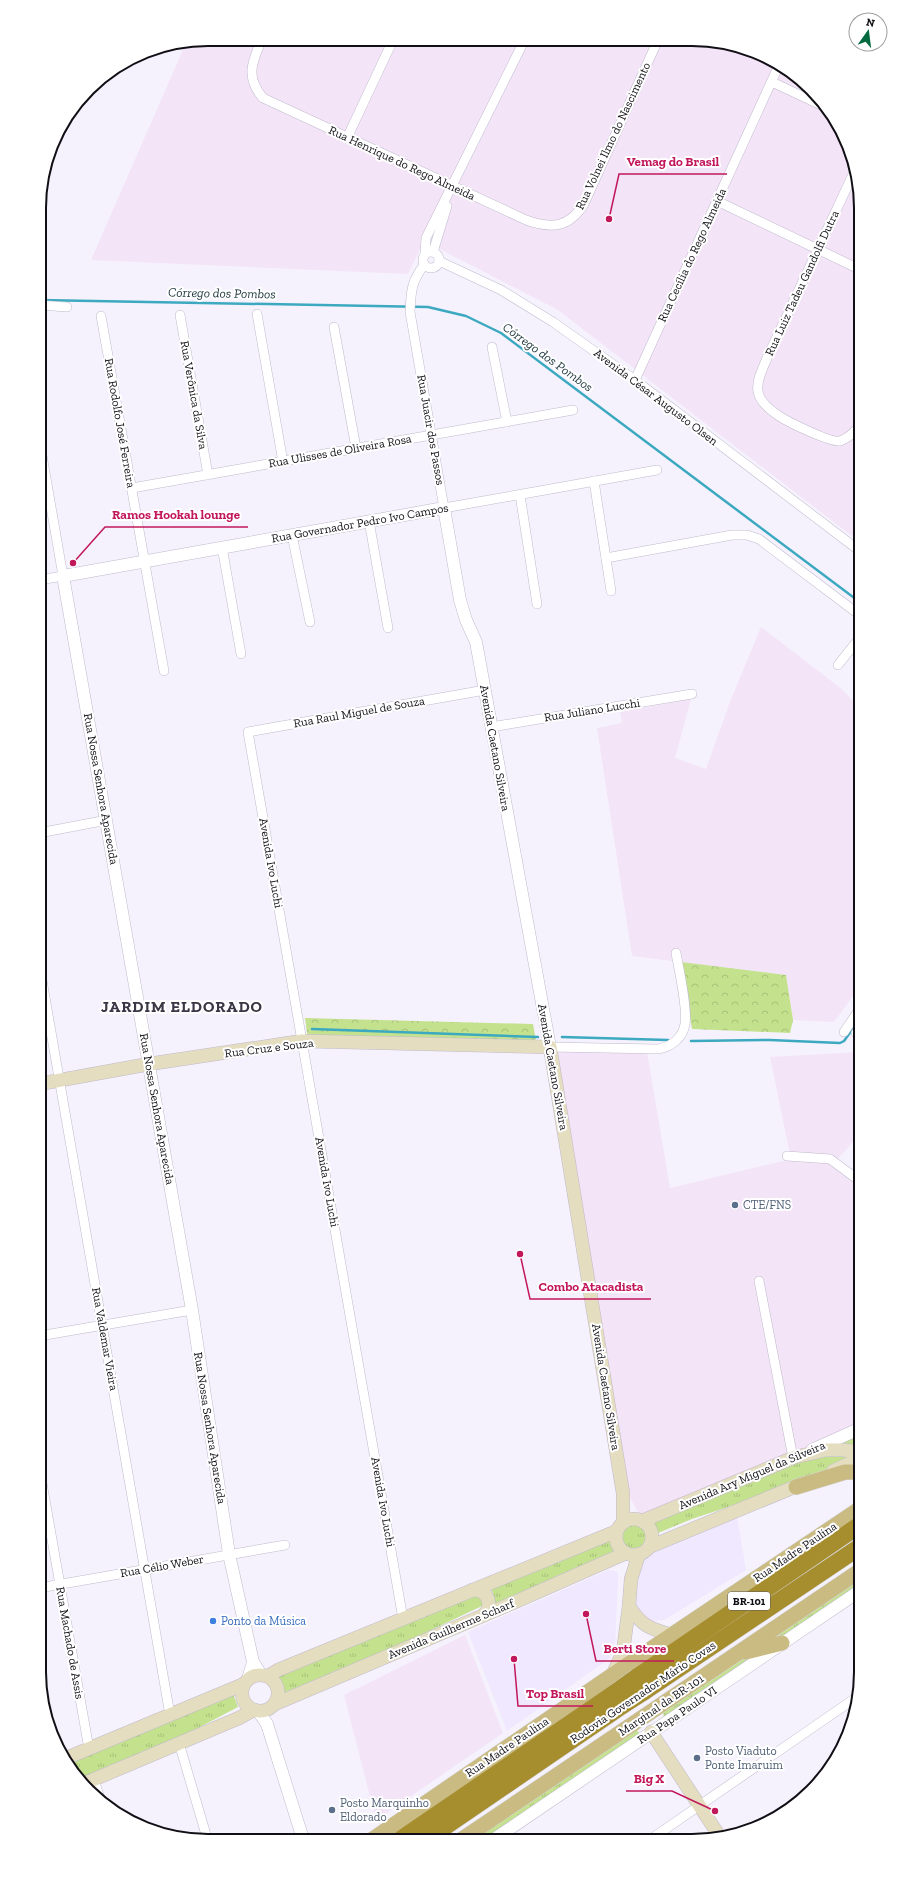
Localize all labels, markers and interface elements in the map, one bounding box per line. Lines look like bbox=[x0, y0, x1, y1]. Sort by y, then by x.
north arrow bbox=[848, 12, 888, 52]
text: N bbox=[865, 15, 877, 30]
street label: Rua Volnei Ilmo do Nascimento bbox=[573, 60, 653, 212]
street label: Rua Henrique do Rego Almeida bbox=[327, 123, 478, 203]
callout: Vemag do Brasil bbox=[619, 149, 727, 174]
text: Vemag do Brasil bbox=[627, 154, 720, 169]
street label: Rua Cecília do Rego Almeida bbox=[655, 186, 729, 324]
street label: Rua Luiz Tadeu Gandolfi Dutra bbox=[762, 208, 842, 358]
water label: Córrego dos Pombos bbox=[168, 285, 276, 301]
water label: Córrego dos Pombos bbox=[500, 319, 596, 395]
street label: Rua Verônica da Silva bbox=[178, 340, 210, 451]
street label: Avenida César Augusto Olsen bbox=[591, 346, 721, 448]
street label: Rua Rodolfo José Ferreira bbox=[102, 357, 138, 489]
street label: Rua Juacir dos Passos bbox=[414, 374, 448, 486]
street label: Rua Ulisses de Oliveira Rosa bbox=[267, 431, 413, 470]
street label: Rua Governador Pedro Ivo Campos bbox=[270, 501, 450, 545]
callout: Ramos Hookah lounge bbox=[105, 502, 248, 527]
text: Ramos Hookah lounge bbox=[112, 507, 241, 522]
street label: Avenida Caetano Silveira bbox=[477, 684, 513, 812]
street label: Rua Raul Miguel de Souza bbox=[292, 694, 426, 730]
street label: Rua Juliano Lucchi bbox=[543, 695, 642, 724]
street label: Rua Nossa Senhora Aparecida bbox=[81, 712, 121, 866]
street label: Avenida Ivo Luchi bbox=[256, 817, 286, 910]
district label: JARDIM ELDORADO bbox=[101, 997, 263, 1016]
street label: Avenida Caetano Silveira bbox=[535, 1003, 571, 1131]
street label: Rua Nossa Senhora Aparecida bbox=[137, 1032, 177, 1186]
street label: Rua Cruz e Souza bbox=[224, 1036, 314, 1060]
street label: Avenida Ivo Luchi bbox=[312, 1136, 342, 1229]
place label: CTE/FNS bbox=[743, 1198, 791, 1212]
marker: CTE/FNS bbox=[730, 1200, 740, 1210]
callout: Combo Atacadista bbox=[530, 1274, 651, 1299]
text: Combo Atacadista bbox=[539, 1279, 644, 1294]
street label: Rua Valdemar Vieira bbox=[89, 1286, 121, 1392]
street label: Avenida Caetano Silveira bbox=[589, 1323, 623, 1451]
street label: Rua Nossa Senhora Aparecida bbox=[191, 1351, 229, 1505]
street label: Avenida Ary Miguel da Silveira bbox=[677, 1438, 827, 1512]
street label: Avenida Ivo Luchi bbox=[368, 1456, 398, 1549]
street label: Rua Madre Paulina bbox=[751, 1519, 839, 1585]
street label: Rua Célio Weber bbox=[119, 1552, 205, 1580]
street label: Rua Machado de Assis bbox=[53, 1586, 87, 1700]
road number: BR-101 bbox=[728, 1592, 770, 1610]
street label: Avenida Guilherme Scharf bbox=[386, 1596, 517, 1662]
place label: Ponto da Música bbox=[221, 1614, 306, 1628]
marker: Ponto da Música bbox=[208, 1616, 218, 1626]
callout: Berti Store bbox=[596, 1636, 674, 1661]
street label: Rodovia Governador Mário Covas bbox=[568, 1638, 718, 1746]
text: Berti Store bbox=[604, 1641, 667, 1656]
street label: Marginal da BR-101 bbox=[616, 1671, 706, 1739]
callout: Top Brasil bbox=[518, 1681, 593, 1706]
street label: Rua Papa Paulo VI bbox=[635, 1683, 720, 1747]
text: Top Brasil bbox=[526, 1686, 585, 1701]
street label: Rua Madre Paulina bbox=[463, 1714, 551, 1780]
place label: Posto Viaduto Ponte Imaruim bbox=[705, 1744, 784, 1772]
marker: Posto Viaduto Ponte Imaruim bbox=[692, 1753, 702, 1763]
callout: Big X bbox=[626, 1766, 672, 1791]
text: Big X bbox=[634, 1771, 665, 1786]
place label: Posto Marquinho Eldorado bbox=[340, 1796, 429, 1824]
marker: Posto Marquinho Eldorado bbox=[327, 1805, 337, 1815]

